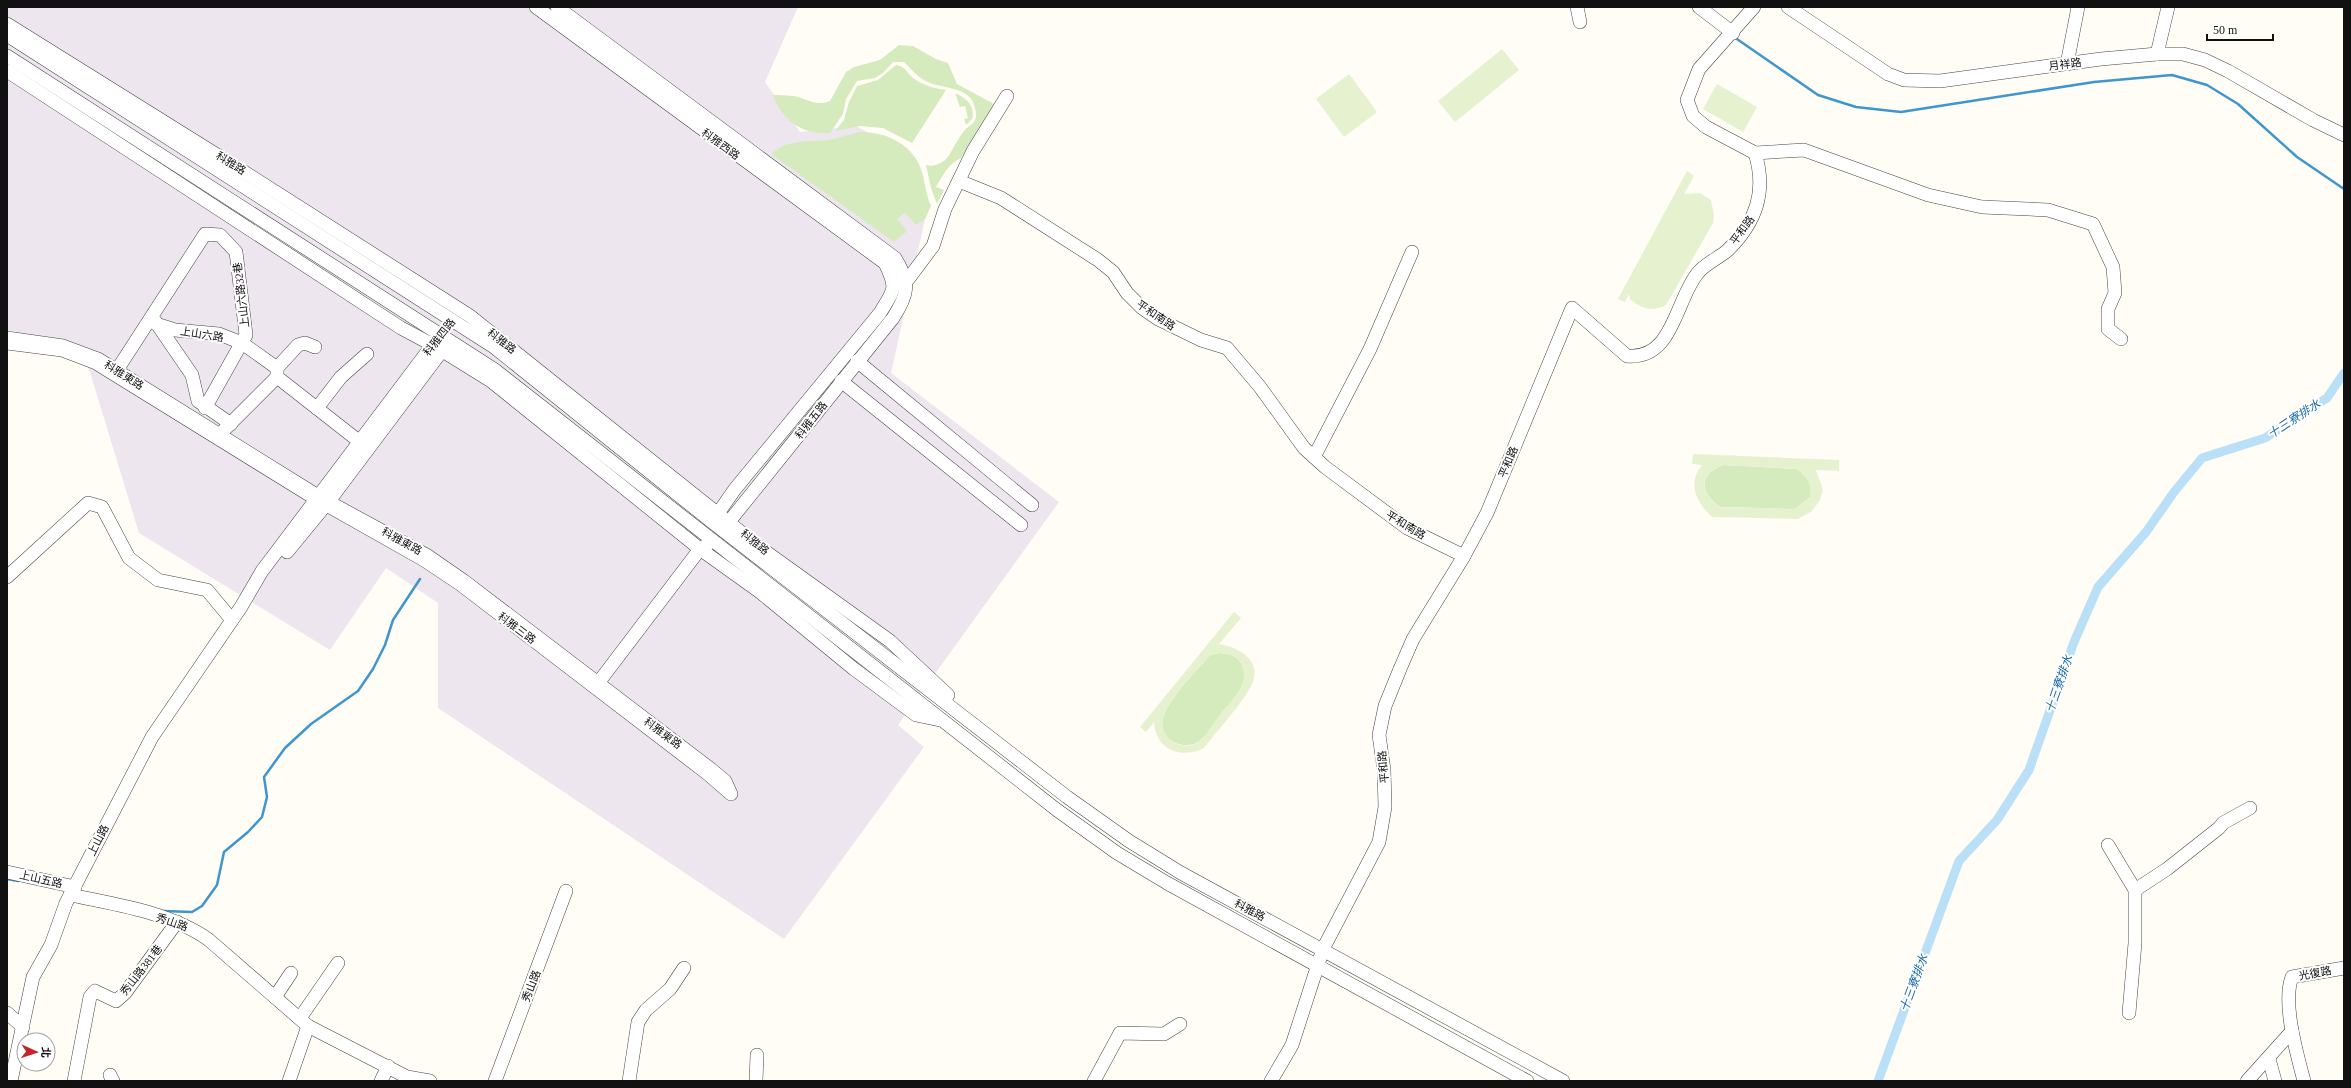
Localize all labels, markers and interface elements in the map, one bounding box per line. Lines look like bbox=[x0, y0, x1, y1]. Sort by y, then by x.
scale bar bbox=[2207, 16, 2273, 42]
text: 50 m bbox=[2213, 23, 2238, 37]
street label: 月祥路 bbox=[2048, 56, 2082, 72]
street label: 科雅西路 bbox=[700, 126, 742, 162]
street label: 科雅路 bbox=[214, 149, 248, 177]
street label: 平和路 bbox=[1727, 213, 1757, 247]
street label: 上山六路32巷 bbox=[231, 262, 251, 328]
street label: 平和南路 bbox=[1134, 298, 1178, 332]
street label: 科雅四路 bbox=[421, 316, 457, 358]
street label: 上山六路 bbox=[179, 325, 225, 343]
street label: 科雅路 bbox=[485, 326, 519, 356]
street label: 科雅東路 bbox=[102, 358, 146, 392]
water label: 十三寮排水 bbox=[2265, 396, 2324, 441]
street label: 科雅五路 bbox=[793, 399, 829, 441]
street label: 平和路 bbox=[1496, 444, 1520, 480]
street label: 平和南路 bbox=[1384, 509, 1428, 541]
street label: 科雅東路 bbox=[380, 525, 424, 557]
street label: 科雅路 bbox=[738, 527, 772, 557]
street label: 科雅三路 bbox=[496, 610, 538, 646]
water label: 十三寮排水 bbox=[2043, 652, 2076, 715]
street label: 科雅東路 bbox=[642, 715, 684, 751]
street label: 平和路 bbox=[1376, 750, 1390, 784]
street label: 上山路 bbox=[85, 823, 111, 857]
street label: 上山五路 bbox=[18, 868, 64, 890]
street label: 科雅路 bbox=[1233, 897, 1267, 923]
street label: 秀山路 bbox=[154, 911, 190, 933]
street label: 秀山路381巷 bbox=[118, 942, 164, 998]
water label: 十三寮排水 bbox=[1897, 951, 1931, 1014]
street label: 光復路 bbox=[2298, 964, 2332, 982]
street label: 秀山路 bbox=[519, 968, 543, 1004]
north arrow bbox=[16, 1032, 56, 1072]
text: 北 bbox=[40, 1047, 52, 1058]

